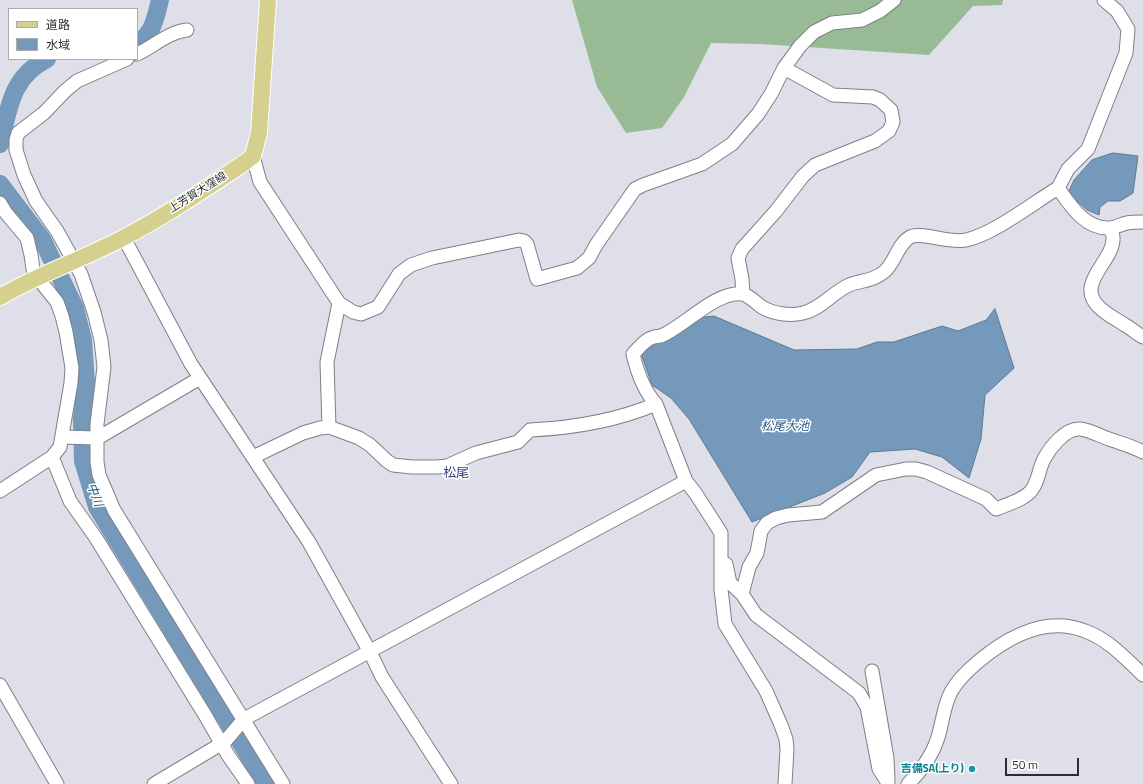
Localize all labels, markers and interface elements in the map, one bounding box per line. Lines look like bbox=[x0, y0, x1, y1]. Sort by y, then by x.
legend bbox=[8, 8, 138, 60]
text: 道路 bbox=[46, 15, 70, 34]
text: 水域 bbox=[46, 35, 70, 54]
street label: 上芳賀大窪線 bbox=[167, 170, 229, 216]
water label: 松尾大池 bbox=[761, 420, 809, 434]
district label: 松尾 bbox=[443, 466, 469, 482]
water label: 中川 bbox=[83, 481, 105, 509]
scale bar bbox=[1007, 750, 1081, 776]
text: 50 m bbox=[1012, 755, 1038, 774]
place label: 吉備SA(上り) bbox=[901, 762, 964, 776]
marker: 吉備SA(上り) bbox=[967, 764, 977, 774]

